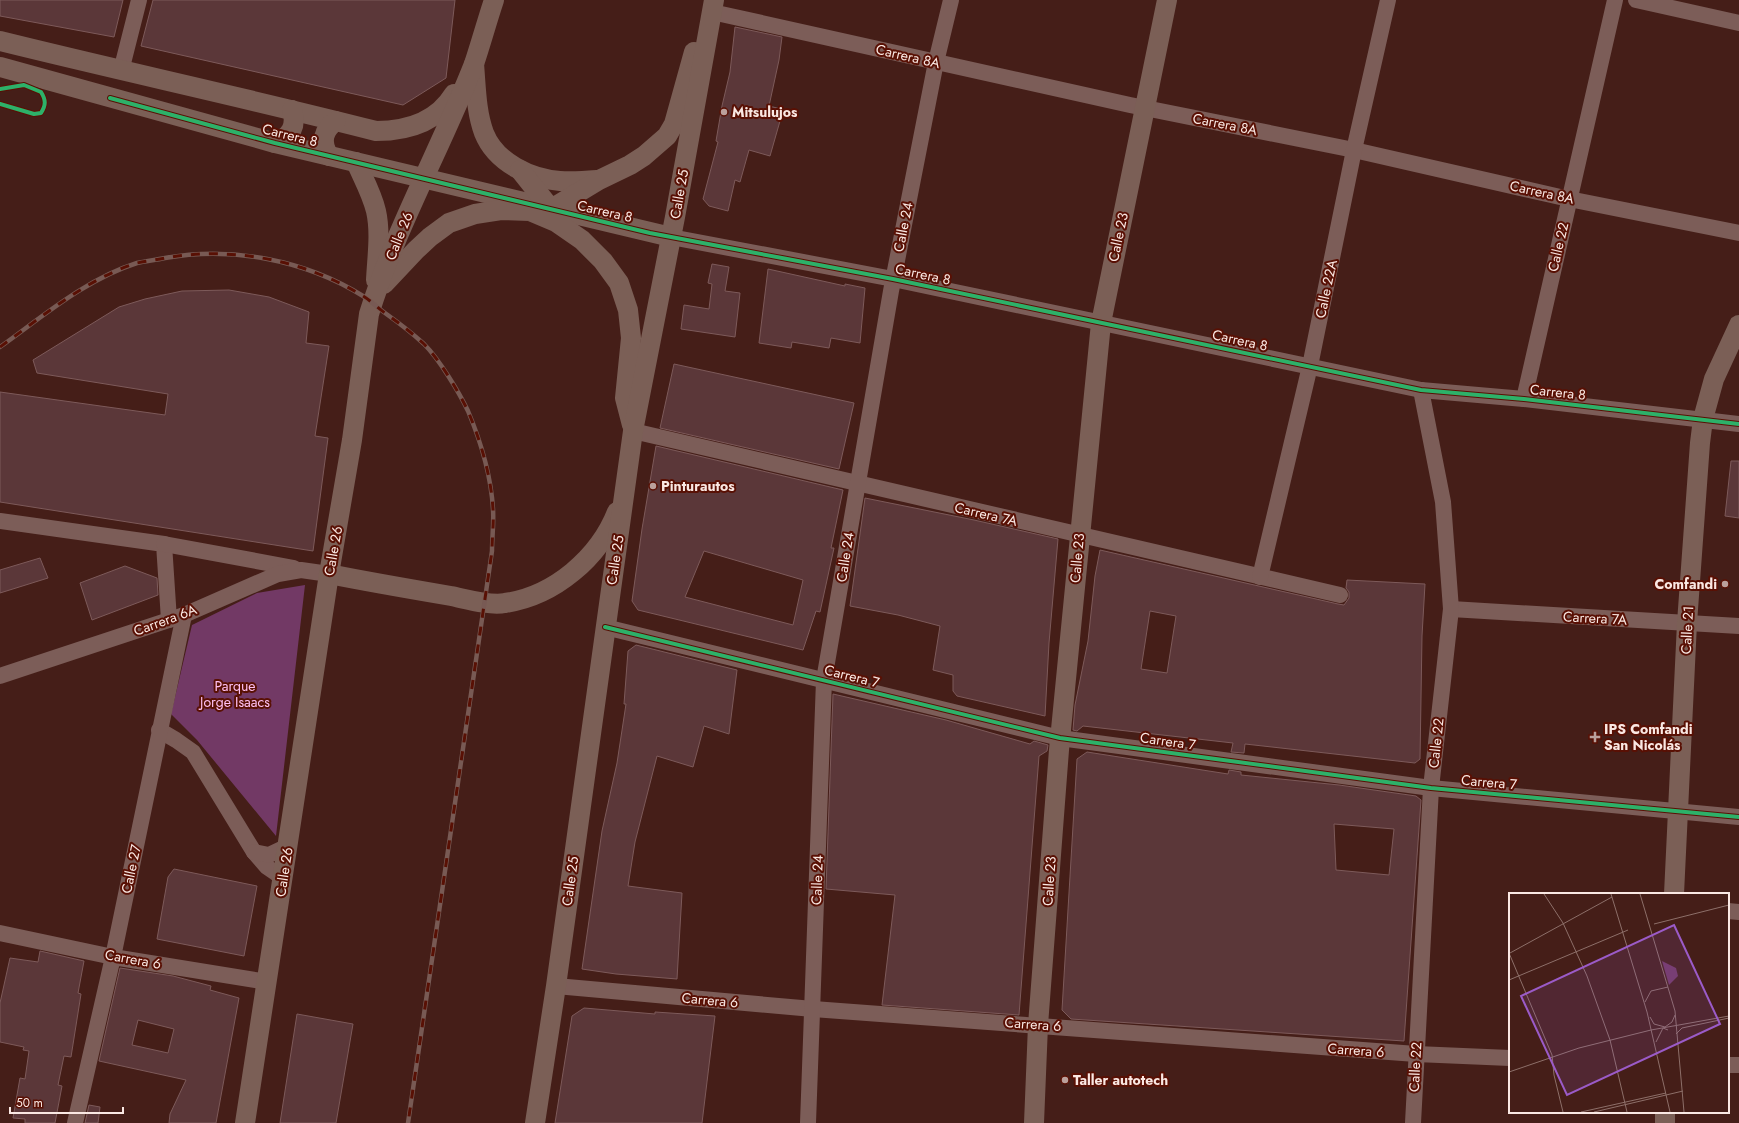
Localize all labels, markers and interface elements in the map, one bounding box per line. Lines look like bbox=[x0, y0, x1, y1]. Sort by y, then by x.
street label: Carrera 8A bbox=[874, 39, 943, 73]
place label: Mitsulujos bbox=[732, 102, 798, 122]
marker: Mitsulujos bbox=[719, 107, 729, 117]
street label: Carrera 8A bbox=[1191, 108, 1260, 140]
street label: Carrera 8 bbox=[260, 118, 320, 152]
street label: Calle 25 bbox=[665, 168, 693, 220]
street label: Carrera 8A bbox=[1508, 175, 1577, 209]
street label: Carrera 8 bbox=[575, 195, 635, 227]
street label: Calle 24 bbox=[888, 200, 918, 254]
street label: Calle 26 bbox=[380, 209, 418, 263]
street label: Calle 23 bbox=[1103, 210, 1133, 263]
street label: Calle 22 bbox=[1543, 220, 1573, 274]
street label: Calle 22A bbox=[1310, 257, 1342, 320]
street label: Carrera 8 bbox=[893, 258, 953, 290]
street label: Carrera 8 bbox=[1210, 324, 1270, 356]
street label: Carrera 8 bbox=[1529, 379, 1587, 405]
place label: Pinturautos bbox=[661, 476, 735, 496]
marker: Pinturautos bbox=[648, 481, 658, 491]
street label: Carrera 7A bbox=[953, 497, 1020, 531]
street label: Calle 26 bbox=[319, 525, 347, 577]
street label: Calle 24 bbox=[831, 531, 859, 583]
street label: Calle 23 bbox=[1065, 532, 1089, 584]
street label: Calle 25 bbox=[601, 534, 629, 586]
place label: Comfandi bbox=[1655, 574, 1717, 594]
marker: Comfandi bbox=[1720, 579, 1730, 589]
street label: Carrera 6A bbox=[131, 599, 200, 641]
street label: Calle 21 bbox=[1676, 605, 1698, 655]
street label: Carrera 7A bbox=[1563, 606, 1628, 630]
street label: Carrera 7 bbox=[822, 660, 882, 693]
park label: Parque Jorge Isaacs bbox=[198, 676, 270, 712]
street label: Calle 22 bbox=[1423, 717, 1449, 769]
place label: IPS Comfandi San Nicolás bbox=[1604, 719, 1693, 755]
street label: Carrera 7 bbox=[1139, 727, 1198, 755]
marker: IPS Comfandi San Nicolás bbox=[1589, 731, 1601, 743]
street label: Carrera 7 bbox=[1460, 770, 1518, 794]
street label: Calle 27 bbox=[116, 842, 146, 895]
street label: Calle 26 bbox=[270, 846, 298, 898]
street label: Calle 25 bbox=[557, 855, 583, 907]
street label: Calle 24 bbox=[806, 855, 828, 905]
street label: Calle 23 bbox=[1037, 855, 1061, 907]
inset map bbox=[1509, 893, 1729, 1113]
street label: Carrera 6 bbox=[103, 944, 163, 974]
street label: Carrera 6 bbox=[681, 988, 739, 1012]
street label: Carrera 6 bbox=[1004, 1012, 1062, 1036]
street label: Carrera 6 bbox=[1327, 1038, 1385, 1062]
street label: Calle 22 bbox=[1404, 1041, 1426, 1093]
place label: Taller autotech bbox=[1073, 1070, 1168, 1090]
marker: Taller autotech bbox=[1060, 1075, 1070, 1085]
scale bar bbox=[10, 1089, 123, 1115]
text: 50 m bbox=[16, 1094, 43, 1112]

